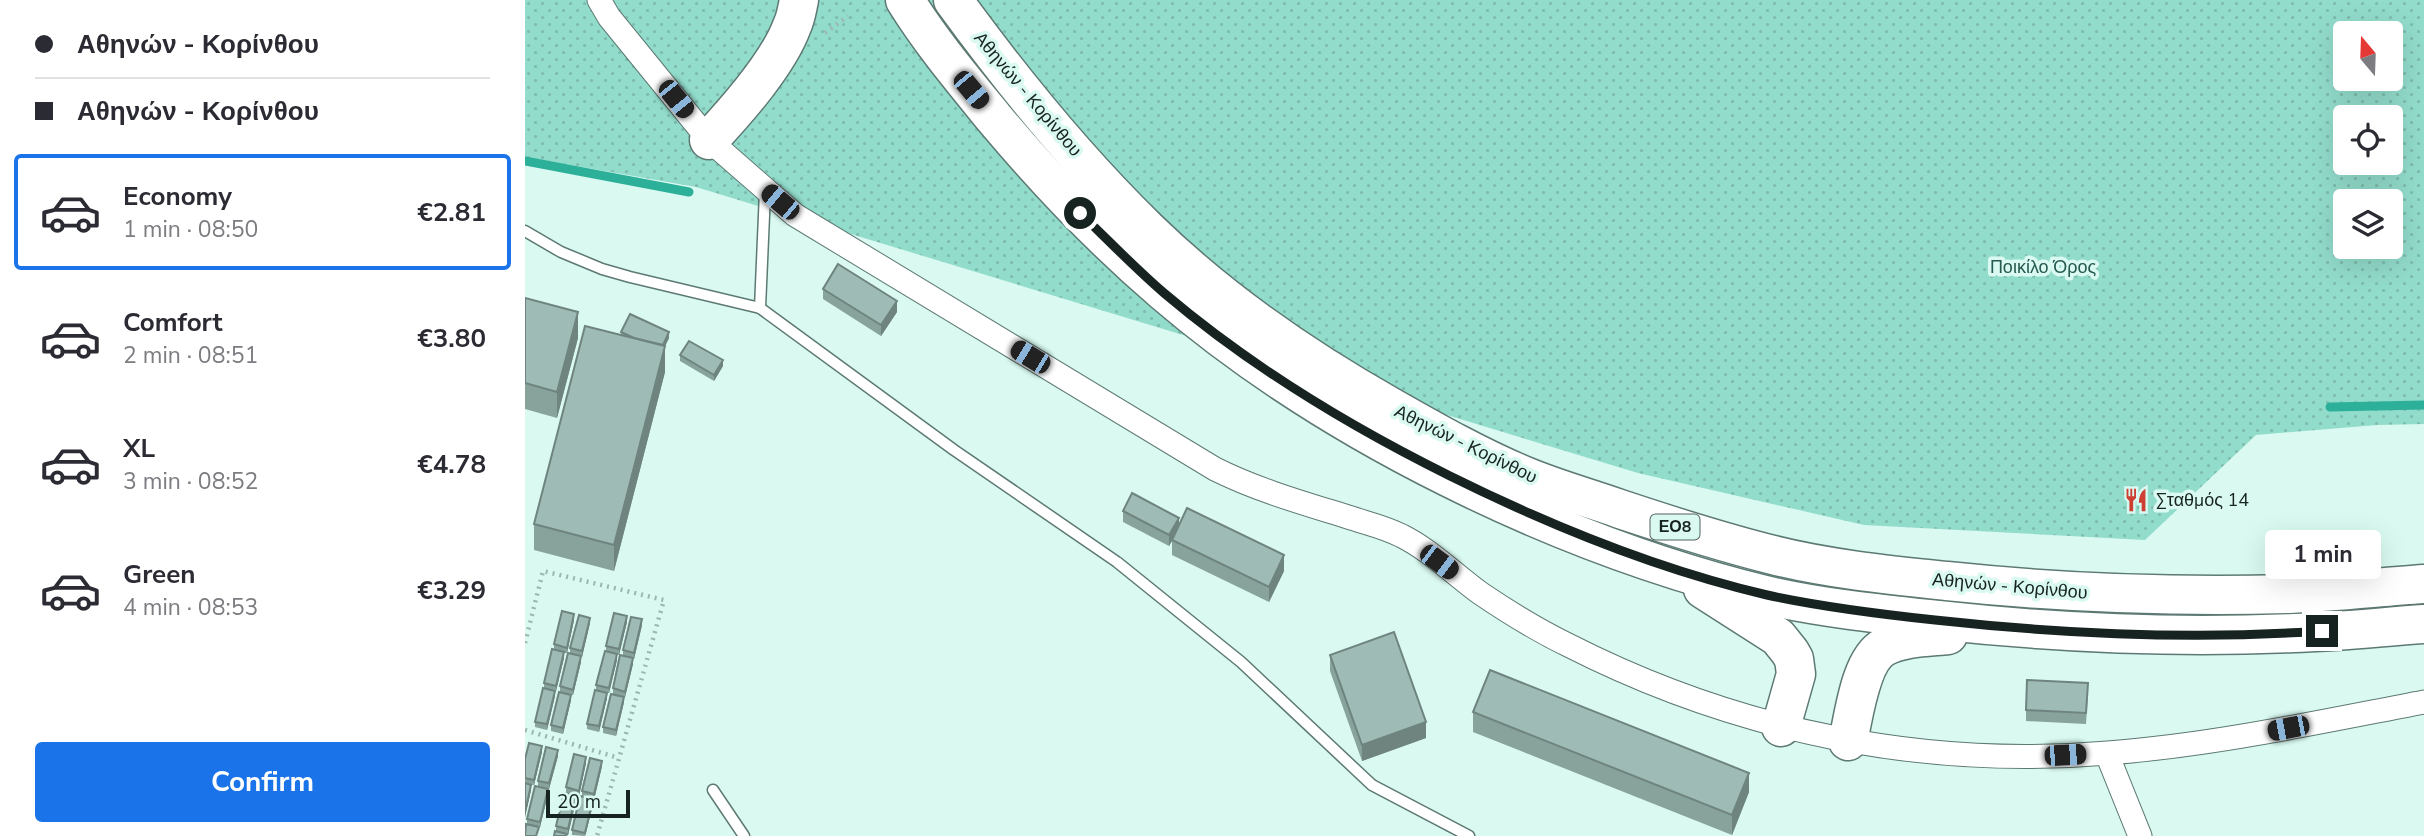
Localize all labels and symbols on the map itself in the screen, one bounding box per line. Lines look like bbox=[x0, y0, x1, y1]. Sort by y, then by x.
north arrow bbox=[2333, 21, 2403, 91]
street label: Αθηνών - Κορίνθου bbox=[969, 27, 1087, 161]
car bbox=[950, 67, 993, 113]
car bbox=[655, 76, 698, 122]
car bbox=[758, 180, 803, 224]
route start bbox=[1064, 197, 1096, 229]
park label: Ποικίλο Όρος bbox=[1990, 255, 2096, 279]
car bbox=[1007, 337, 1054, 377]
street label: Αθηνών - Κορίνθου bbox=[1391, 399, 1541, 489]
restaurant icon: Σταθμός 14 bbox=[2122, 486, 2150, 514]
place label: Σταθμός 14 bbox=[2156, 488, 2249, 512]
road number: ΕΟ8 bbox=[1651, 514, 1699, 540]
callout: 1 min bbox=[2264, 530, 2380, 578]
car bbox=[1416, 541, 1463, 583]
street label: Αθηνών - Κορίνθου bbox=[1931, 567, 2089, 605]
route end bbox=[2306, 615, 2338, 647]
car bbox=[2266, 714, 2311, 742]
car bbox=[2044, 743, 2087, 767]
scale bar bbox=[546, 787, 630, 819]

